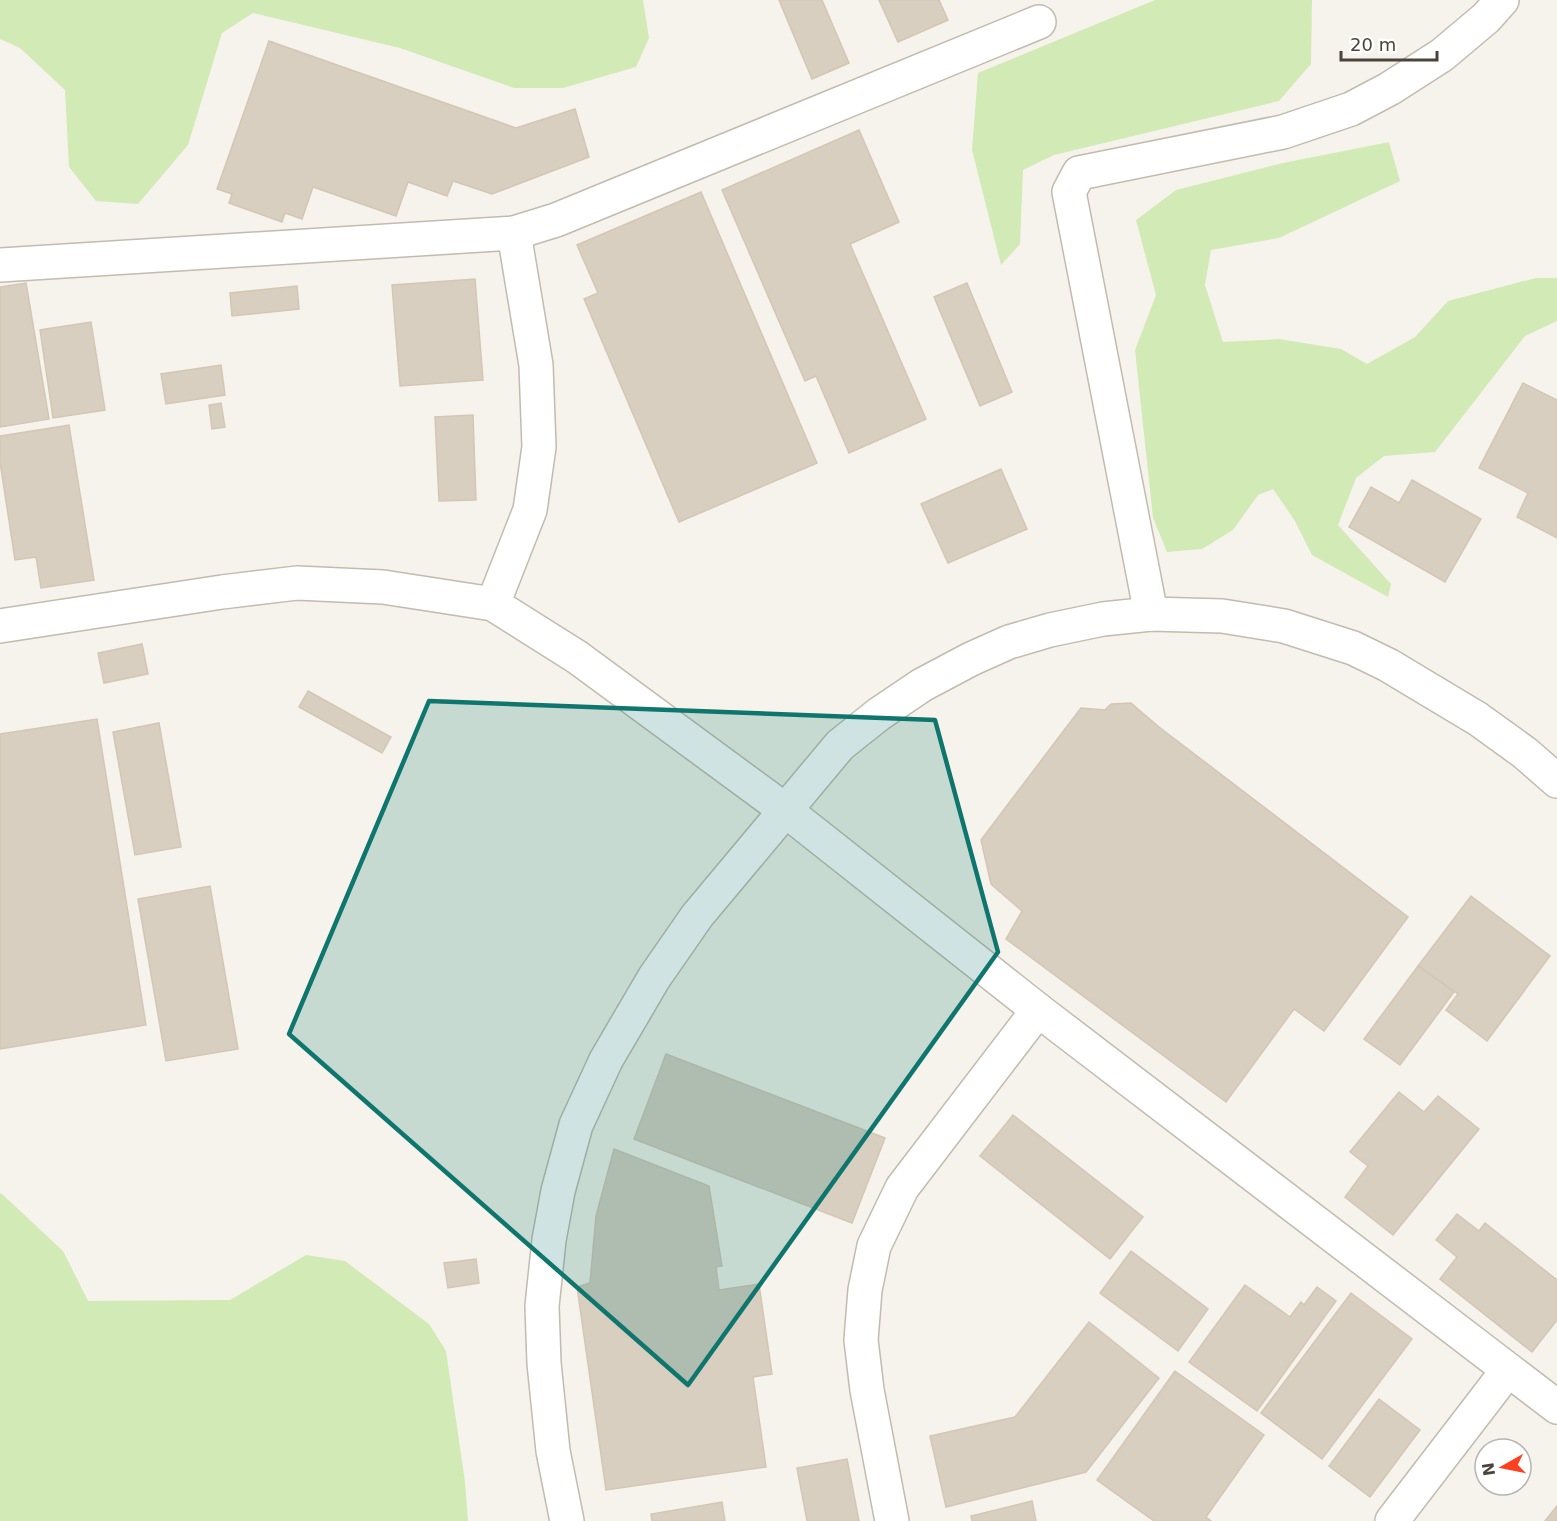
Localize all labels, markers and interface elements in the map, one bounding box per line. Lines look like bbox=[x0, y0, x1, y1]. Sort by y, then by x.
scale bar bbox=[1341, 24, 1437, 62]
text: 20 m bbox=[1350, 34, 1396, 55]
north arrow bbox=[1473, 1437, 1533, 1497]
text: N bbox=[1478, 1461, 1499, 1477]

